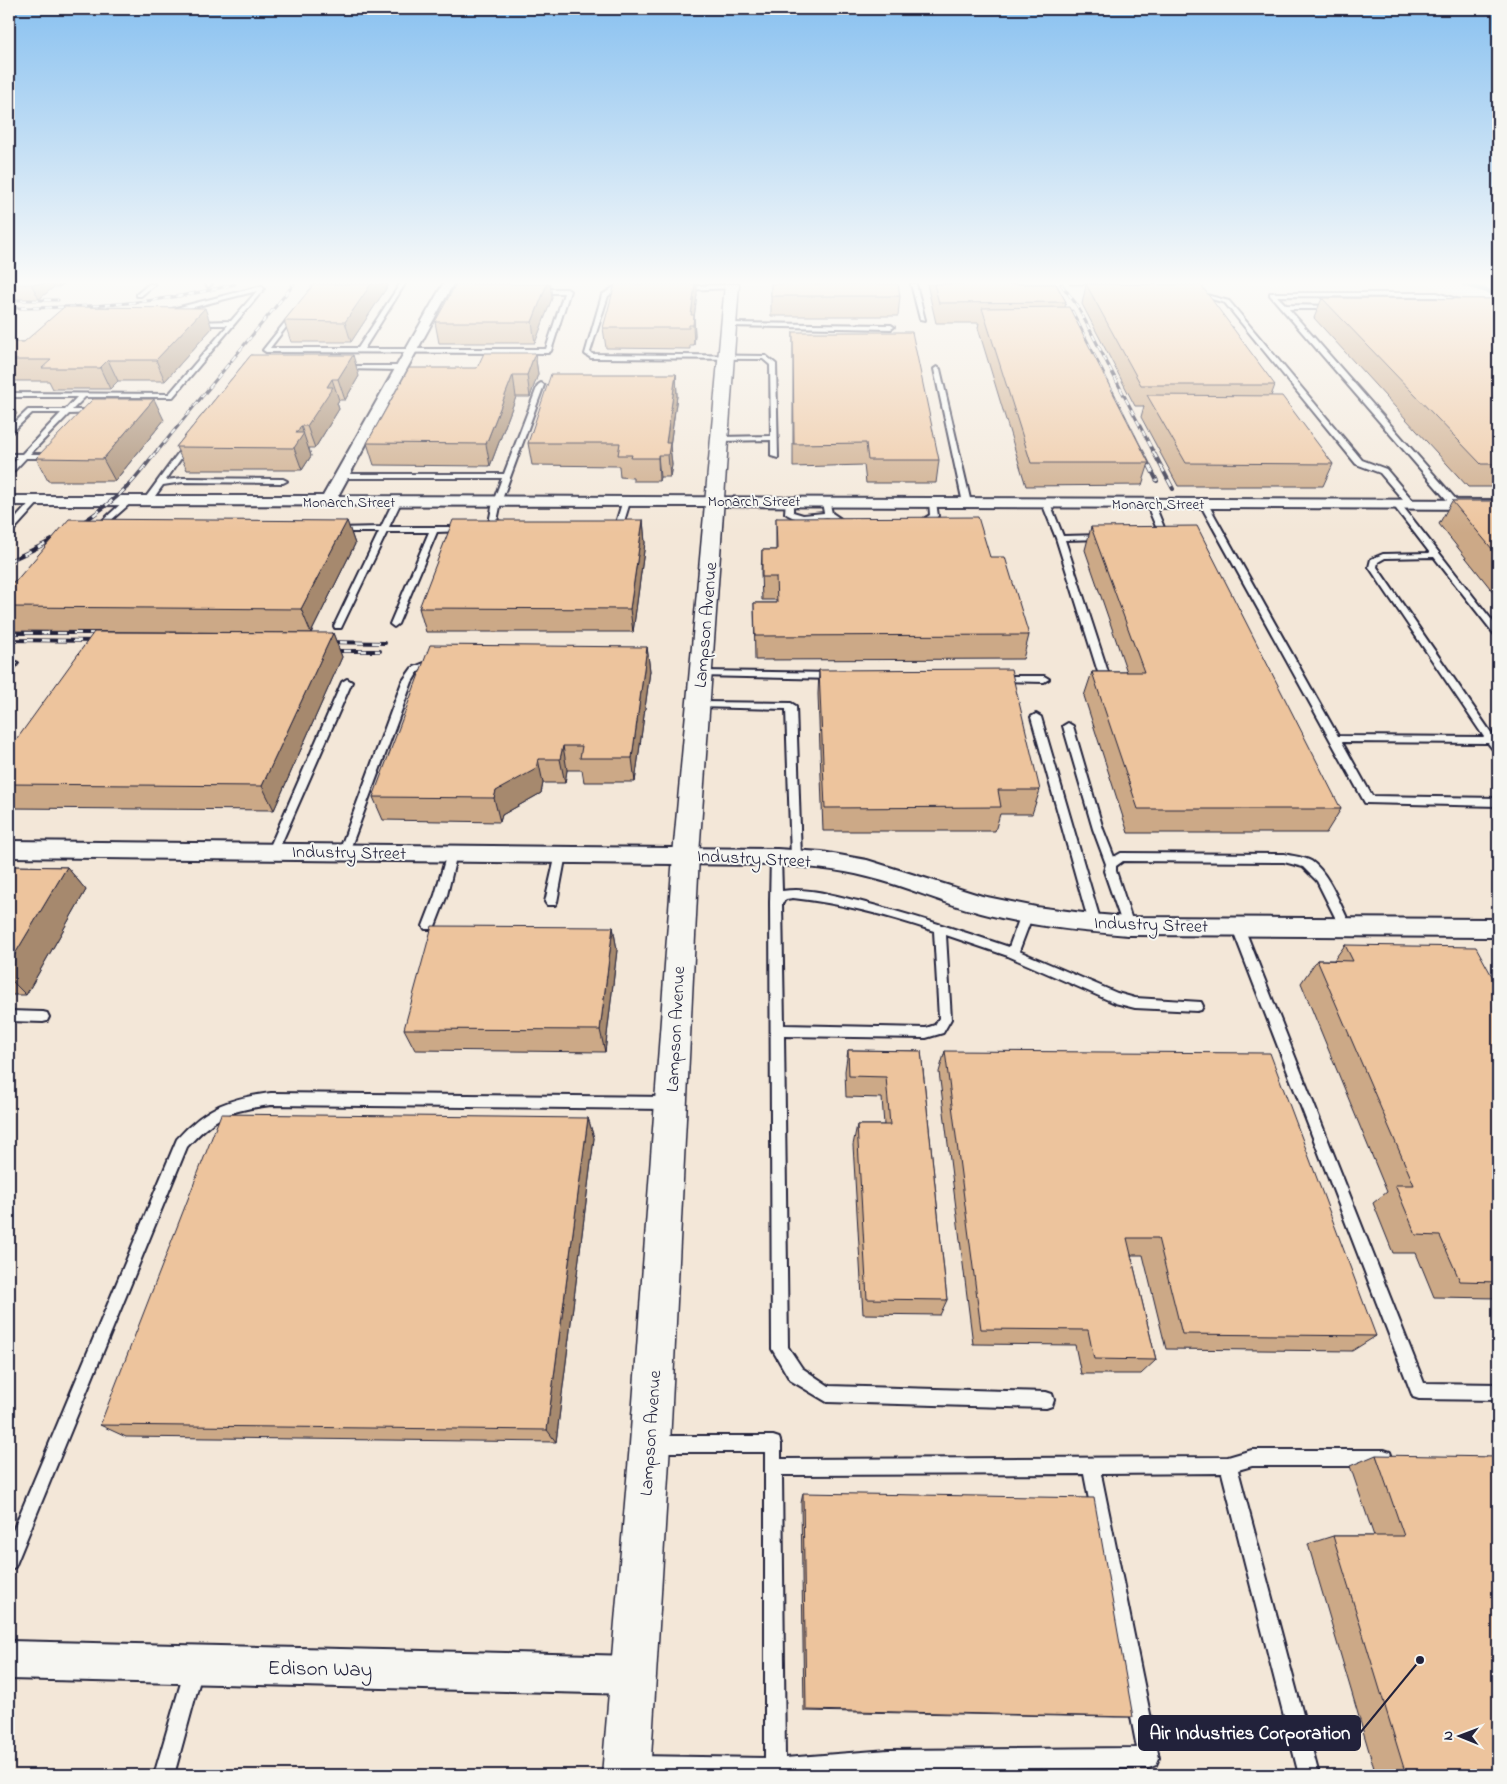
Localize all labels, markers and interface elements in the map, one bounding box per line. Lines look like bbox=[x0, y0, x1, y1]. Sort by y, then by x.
street label: Monarch Street bbox=[708, 491, 800, 513]
street label: Monarch Street bbox=[303, 492, 395, 514]
street label: Monarch Street bbox=[1112, 494, 1204, 516]
street label: Lampson Avenue bbox=[689, 560, 726, 689]
street label: Industry Street bbox=[292, 840, 406, 868]
street label: Industry Street bbox=[696, 844, 812, 876]
street label: Industry Street bbox=[1093, 911, 1208, 941]
street label: Lampson Avenue bbox=[661, 965, 693, 1093]
street label: Lampson Avenue bbox=[635, 1369, 669, 1497]
street label: Edison Way bbox=[267, 1654, 373, 1688]
north arrow bbox=[1434, 1712, 1484, 1762]
callout: Air Industries Corporation bbox=[1139, 1716, 1360, 1750]
text: Air Industries Corporation bbox=[1149, 1721, 1351, 1748]
text: N bbox=[1438, 1731, 1459, 1741]

